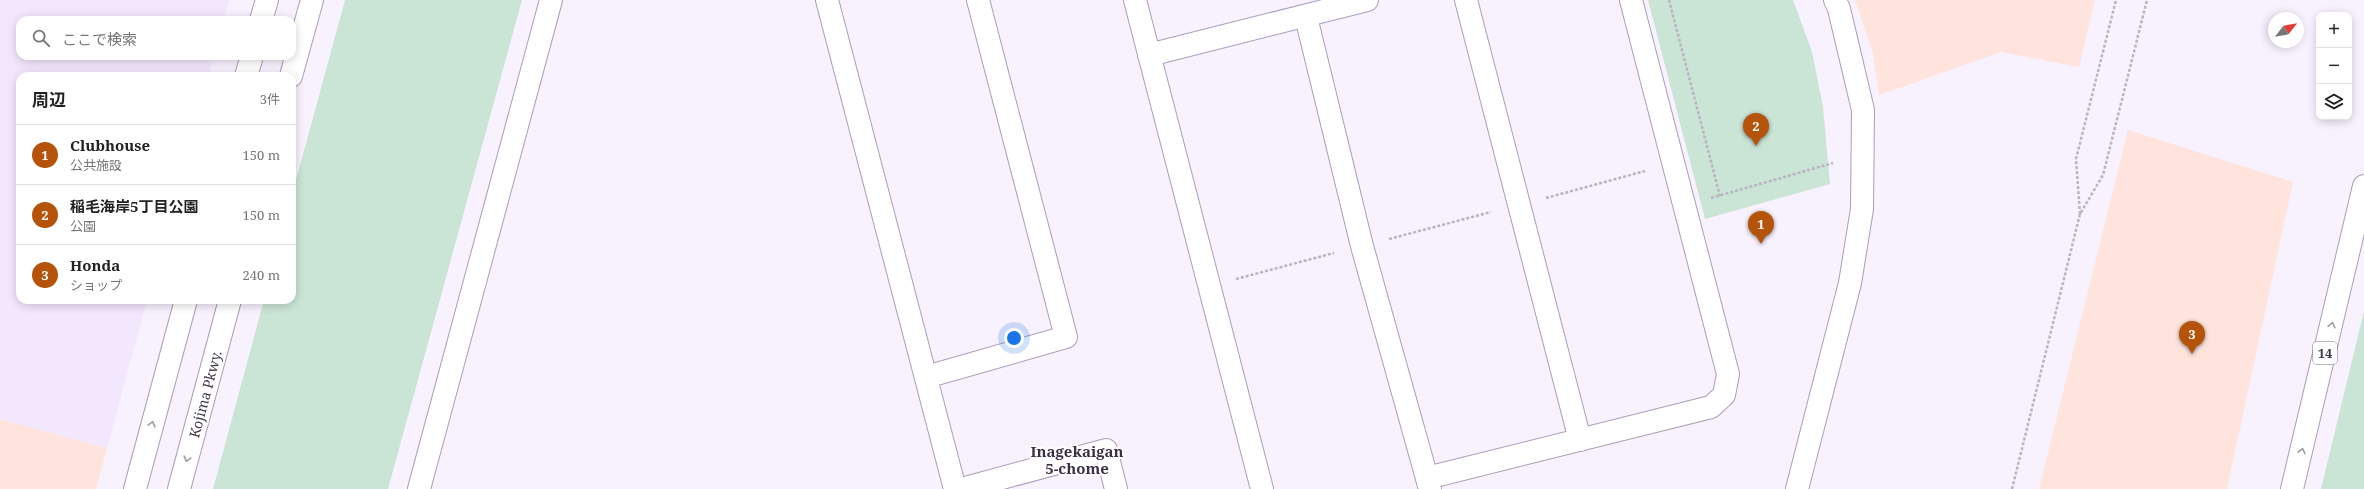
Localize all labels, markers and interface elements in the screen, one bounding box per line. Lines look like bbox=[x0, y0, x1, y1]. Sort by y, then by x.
north arrow bbox=[2268, 12, 2304, 48]
map controls bbox=[2316, 12, 2352, 120]
button: + bbox=[2316, 12, 2352, 48]
search box bbox=[16, 16, 296, 60]
icon: search bbox=[30, 27, 52, 49]
text: ここで検索 bbox=[62, 29, 137, 49]
button: − bbox=[2316, 48, 2352, 84]
button: layers bbox=[2316, 84, 2352, 120]
text: 周辺 bbox=[32, 88, 66, 111]
text: 3件 bbox=[260, 90, 280, 108]
pin: 2 bbox=[1743, 113, 1769, 146]
text: Clubhouse bbox=[70, 135, 150, 155]
text: 1 bbox=[41, 146, 49, 164]
text: 150 m bbox=[243, 146, 280, 164]
text: 公共施設 bbox=[70, 156, 122, 174]
text: 稲毛海岸5丁目公園 bbox=[70, 196, 198, 216]
text: 2 bbox=[41, 206, 49, 224]
text: 150 m bbox=[243, 206, 280, 224]
pin: 1 bbox=[1748, 211, 1774, 244]
text: 公園 bbox=[70, 217, 96, 235]
text: Honda bbox=[70, 255, 120, 275]
text: 3 bbox=[41, 266, 49, 284]
text: 240 m bbox=[243, 266, 280, 284]
text: ショップ bbox=[70, 276, 122, 294]
pin: 3 bbox=[2179, 321, 2205, 354]
one-way arrow bbox=[2327, 321, 2335, 328]
your location bbox=[1004, 328, 1024, 348]
road number: 14 bbox=[2313, 342, 2337, 364]
street label: Kojima Pkwy. bbox=[184, 348, 226, 440]
one-way arrow bbox=[148, 421, 156, 428]
district label: Inagekaigan 5-chome bbox=[1030, 441, 1124, 478]
one-way arrow bbox=[2297, 448, 2305, 454]
one-way arrow bbox=[183, 455, 192, 462]

